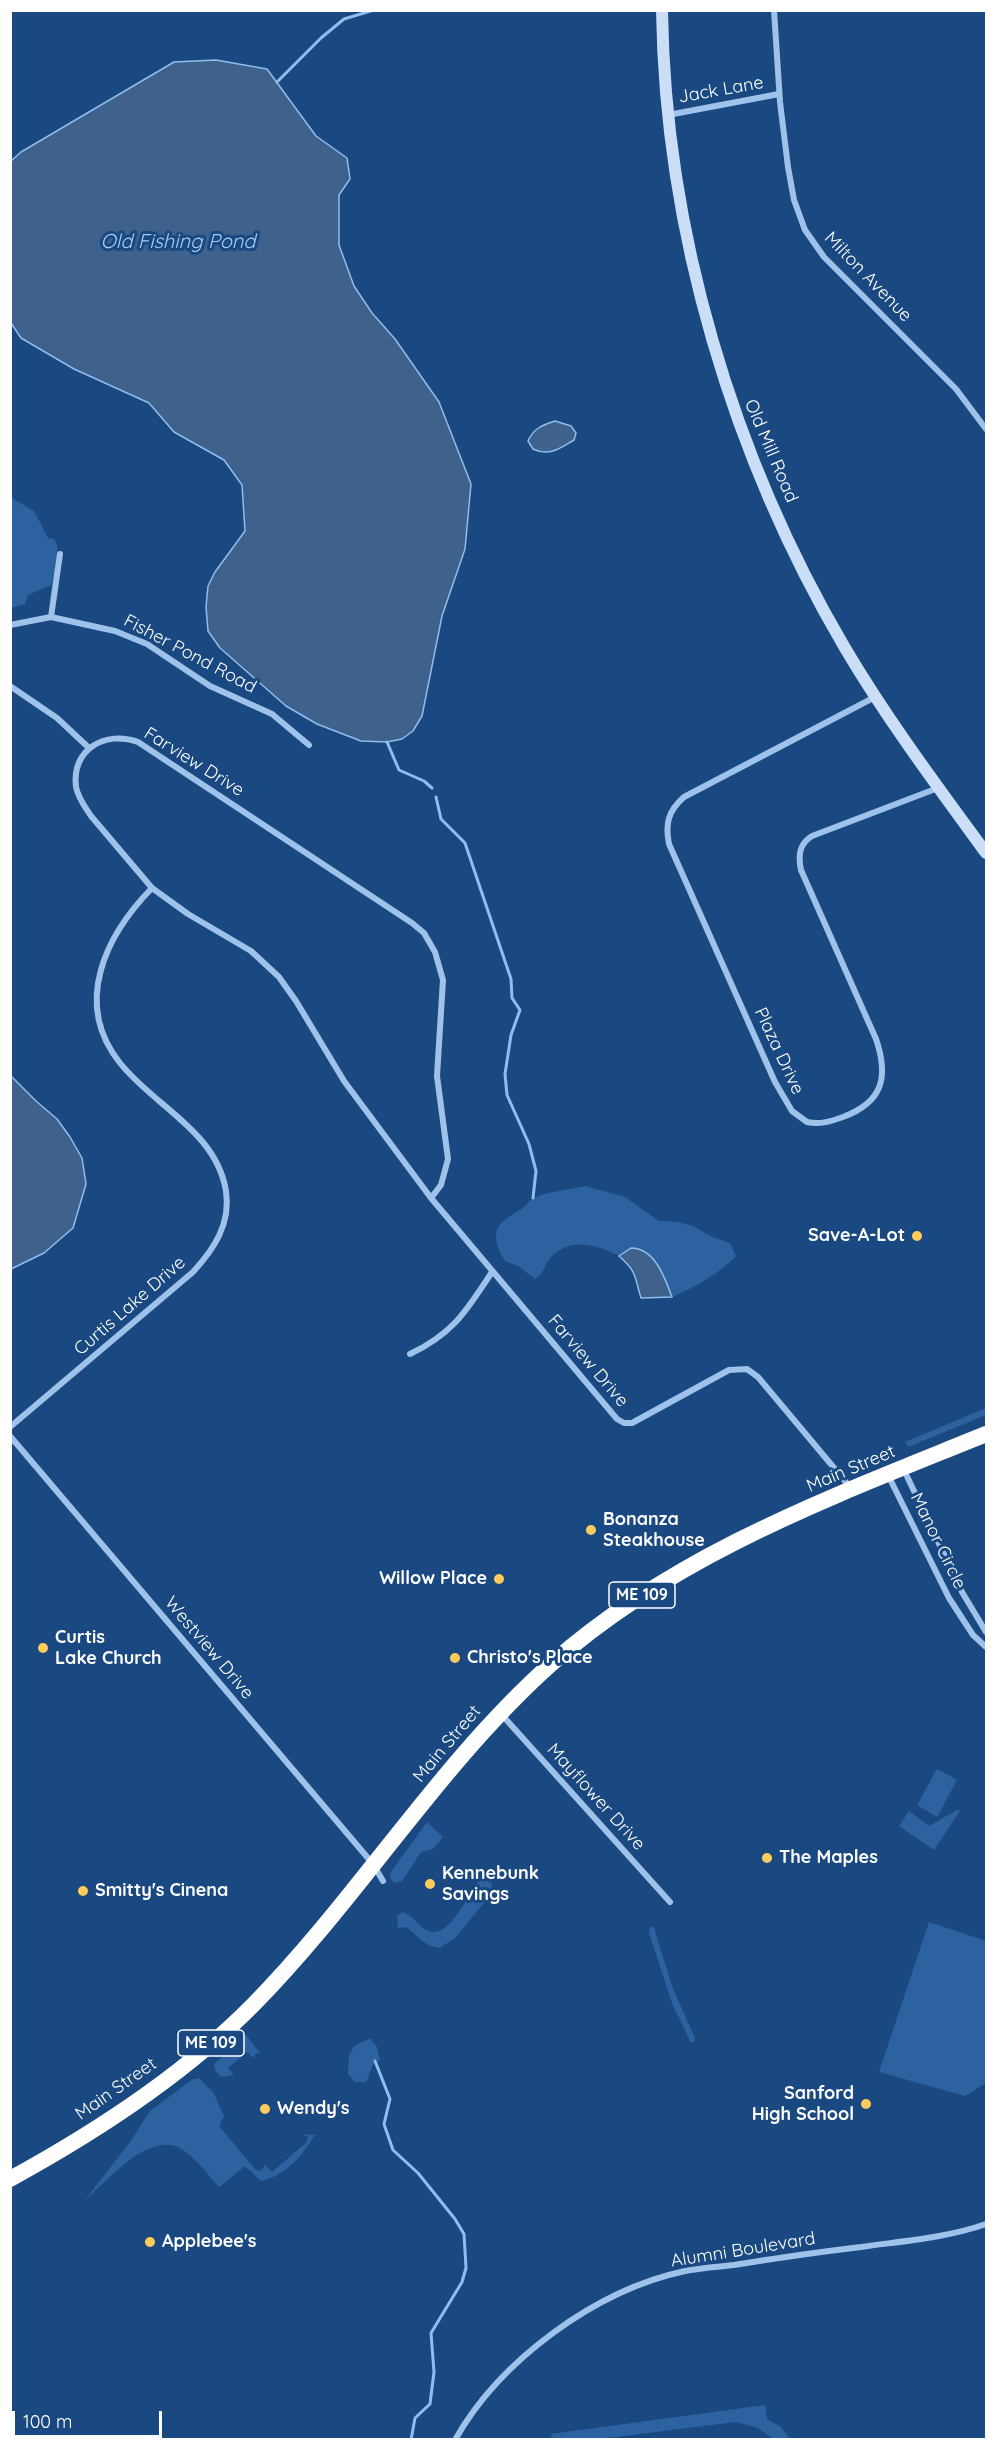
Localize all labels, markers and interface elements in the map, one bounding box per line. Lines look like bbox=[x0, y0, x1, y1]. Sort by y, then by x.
street label: Jack Lane bbox=[677, 72, 765, 108]
street label: Milton Avenue bbox=[820, 228, 916, 326]
water label: Old Fishing Pond bbox=[101, 230, 255, 254]
street label: Old Mill Road bbox=[740, 396, 802, 506]
street label: Fisher Pond Road bbox=[120, 610, 260, 698]
street label: Farview Drive bbox=[140, 723, 248, 801]
street label: Plaza Drive bbox=[749, 1004, 809, 1098]
place label: Save-A-Lot bbox=[808, 1225, 905, 1247]
marker: Save-A-Lot bbox=[910, 1229, 924, 1243]
street label: Curtis Lake Drive bbox=[70, 1252, 190, 1360]
street label: Farview Drive bbox=[543, 1310, 633, 1412]
street label: Main Street bbox=[803, 1441, 899, 1497]
street label: Manor Circle bbox=[905, 1489, 971, 1593]
place label: Bonanza Steakhouse bbox=[603, 1509, 705, 1552]
marker: Bonanza Steakhouse bbox=[584, 1523, 598, 1537]
place label: Willow Place bbox=[379, 1568, 487, 1590]
marker: Willow Place bbox=[492, 1572, 506, 1586]
road number: ME 109 bbox=[609, 1582, 675, 1608]
street label: Westview Drive bbox=[160, 1592, 258, 1704]
place label: Curtis Lake Church bbox=[55, 1627, 162, 1670]
marker: Curtis Lake Church bbox=[36, 1641, 50, 1655]
place label: Christo's Place bbox=[467, 1647, 593, 1669]
marker: Christo's Place bbox=[448, 1651, 462, 1665]
street label: Main Street bbox=[408, 1701, 486, 1787]
street label: Mayflower Drive bbox=[542, 1739, 650, 1855]
place label: The Maples bbox=[779, 1847, 878, 1869]
marker: The Maples bbox=[760, 1851, 774, 1865]
place label: Kennebunk Savings bbox=[442, 1863, 539, 1906]
marker: Kennebunk Savings bbox=[423, 1877, 437, 1891]
place label: Smitty's Cinena bbox=[95, 1880, 228, 1902]
marker: Smitty's Cinena bbox=[76, 1884, 90, 1898]
road number: ME 109 bbox=[178, 2030, 244, 2056]
street label: Main Street bbox=[71, 2053, 161, 2125]
place label: Sanford High School bbox=[752, 2083, 854, 2126]
marker: Sanford High School bbox=[859, 2097, 873, 2111]
place label: Wendy's bbox=[277, 2098, 349, 2120]
marker: Wendy's bbox=[258, 2102, 272, 2116]
street label: Alumni Boulevard bbox=[669, 2228, 817, 2272]
place label: Applebee's bbox=[162, 2231, 256, 2253]
marker: Applebee's bbox=[143, 2235, 157, 2249]
scale bar bbox=[15, 2399, 165, 2437]
text: 100 m bbox=[23, 2410, 72, 2433]

